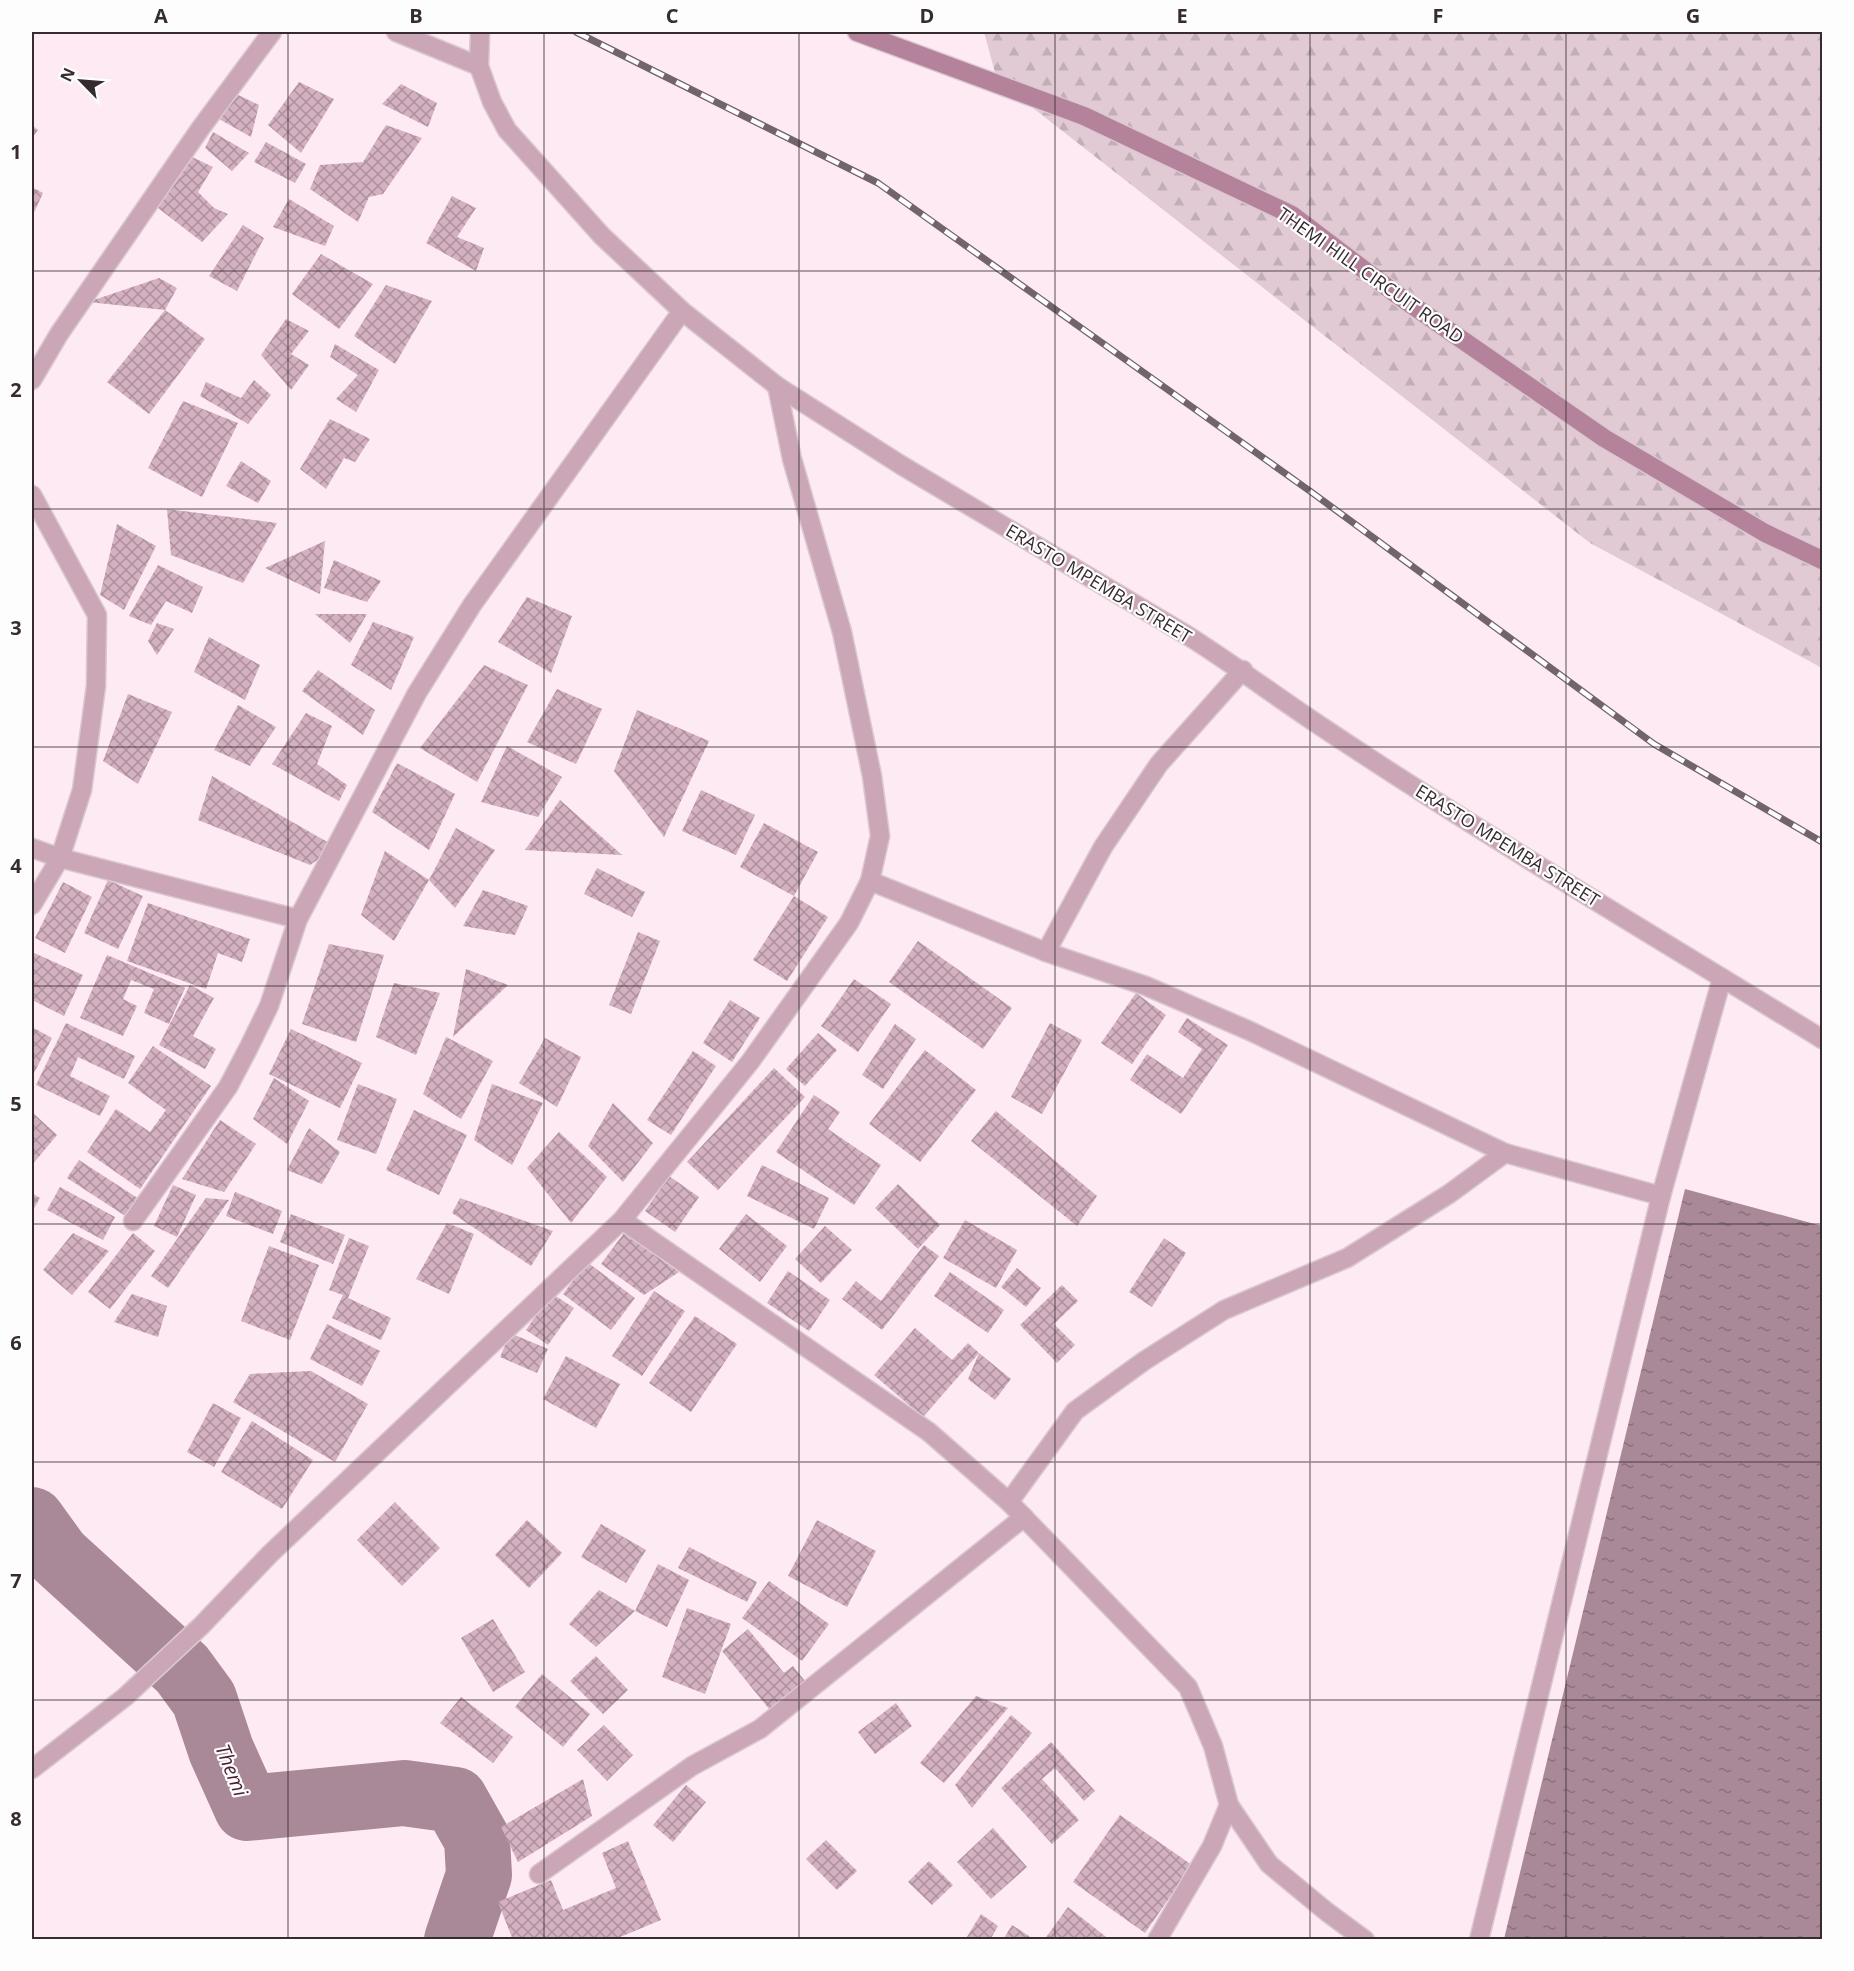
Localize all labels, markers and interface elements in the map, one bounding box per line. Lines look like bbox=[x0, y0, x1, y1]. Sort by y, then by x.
text: A bbox=[154, 2, 168, 29]
text: B bbox=[409, 2, 423, 29]
text: C bbox=[666, 2, 679, 29]
text: D bbox=[920, 2, 934, 29]
text: E bbox=[1176, 2, 1188, 29]
text: F bbox=[1433, 2, 1443, 29]
text: G bbox=[1686, 2, 1700, 29]
north arrow bbox=[51, 51, 111, 111]
text: N bbox=[55, 64, 80, 85]
text: 1 bbox=[10, 138, 22, 165]
street label: THEMI HILL CIRCUIT ROAD bbox=[1273, 202, 1469, 348]
text: 2 bbox=[10, 376, 22, 403]
street label: ERASTO MPEMBA STREET bbox=[1002, 518, 1196, 648]
text: 3 bbox=[10, 614, 22, 641]
street label: ERASTO MPEMBA STREET bbox=[1411, 778, 1605, 912]
text: 4 bbox=[10, 852, 22, 879]
text: 5 bbox=[10, 1090, 22, 1117]
text: 6 bbox=[10, 1329, 22, 1356]
text: 7 bbox=[10, 1567, 22, 1594]
water label: Themi bbox=[209, 1740, 255, 1801]
text: 8 bbox=[10, 1805, 22, 1832]

